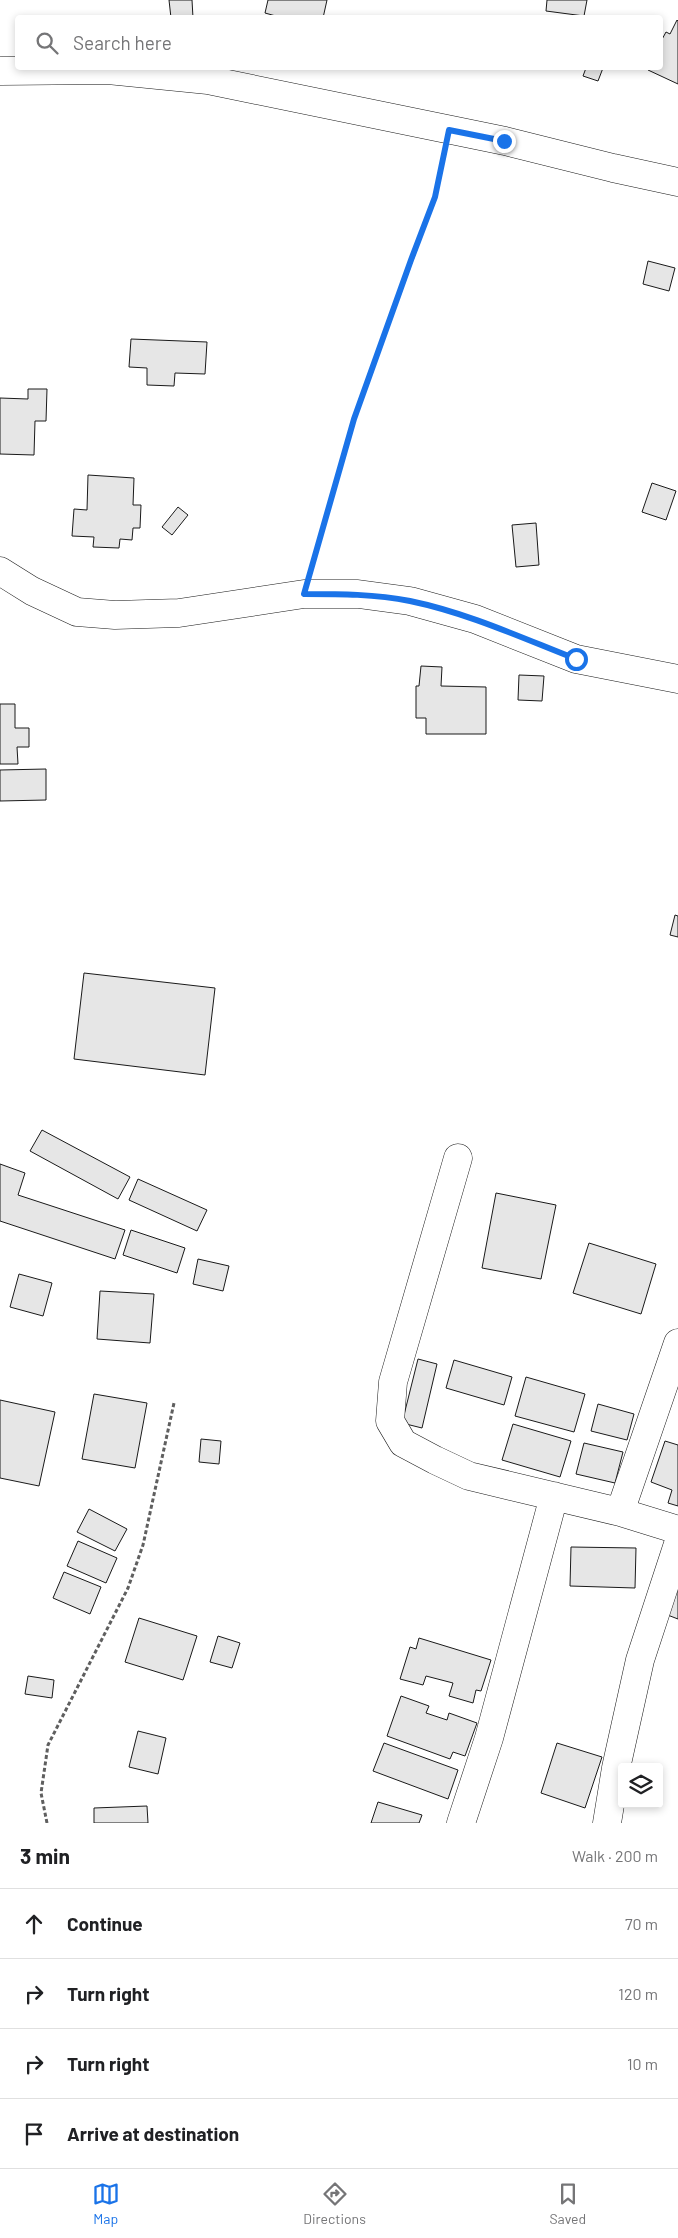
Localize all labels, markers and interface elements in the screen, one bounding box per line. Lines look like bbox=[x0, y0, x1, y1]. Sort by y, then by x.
search box bbox=[15, 15, 663, 70]
icon: search bbox=[33, 29, 61, 57]
text: Search here bbox=[73, 31, 172, 54]
route end bbox=[493, 130, 516, 153]
route start bbox=[565, 648, 588, 671]
map controls bbox=[618, 1763, 663, 1808]
button: layers bbox=[618, 1763, 663, 1808]
text: 3 min bbox=[20, 1843, 70, 1868]
text: Walk · 200 m bbox=[572, 1846, 658, 1865]
icon: ahead bbox=[20, 1910, 48, 1938]
text: Continue bbox=[67, 1912, 143, 1935]
text: 70 m bbox=[625, 1914, 658, 1933]
icon: right bbox=[20, 1980, 48, 2008]
text: Turn right bbox=[67, 1982, 149, 2005]
text: 120 m bbox=[618, 1984, 658, 2003]
icon: right bbox=[20, 2050, 48, 2078]
text: Turn right bbox=[67, 2052, 149, 2075]
text: 10 m bbox=[627, 2054, 658, 2073]
icon: arrive bbox=[20, 2120, 48, 2148]
text: Arrive at destination bbox=[67, 2122, 239, 2145]
tab: Map bbox=[92, 2180, 120, 2227]
tab: Directions bbox=[303, 2180, 366, 2227]
tab: Saved bbox=[549, 2180, 586, 2227]

